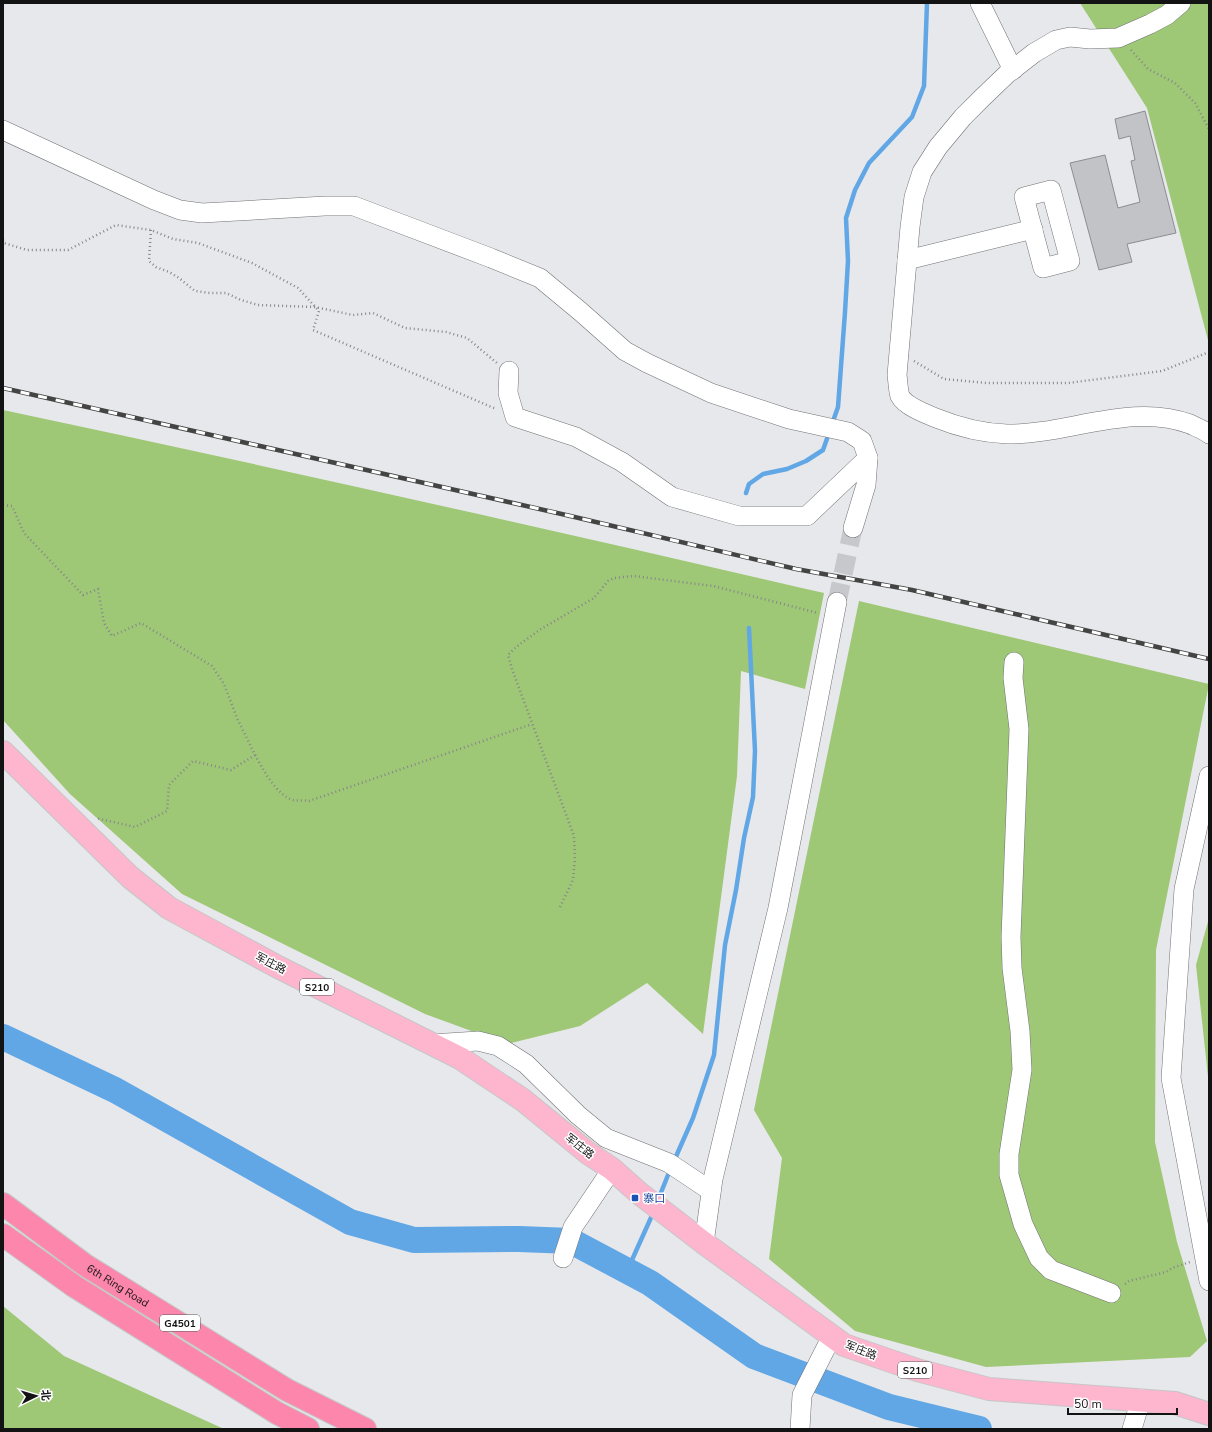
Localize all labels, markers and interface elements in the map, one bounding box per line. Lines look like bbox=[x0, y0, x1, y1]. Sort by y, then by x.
street label: 军庄路 bbox=[253, 949, 289, 978]
road number: S210 bbox=[300, 979, 334, 995]
street label: 军庄路 bbox=[562, 1130, 597, 1162]
place label: 寨口 bbox=[643, 1191, 665, 1206]
marker: 寨口 bbox=[630, 1193, 640, 1203]
street label: 6th Ring Road bbox=[84, 1261, 152, 1311]
road number: G4501 bbox=[160, 1315, 200, 1331]
street label: 军庄路 bbox=[843, 1338, 879, 1363]
road number: S210 bbox=[898, 1362, 932, 1378]
north arrow bbox=[16, 1376, 56, 1416]
text: 北 bbox=[38, 1389, 53, 1401]
scale bar bbox=[1068, 1390, 1177, 1416]
text: 50 m bbox=[1074, 1396, 1102, 1412]

